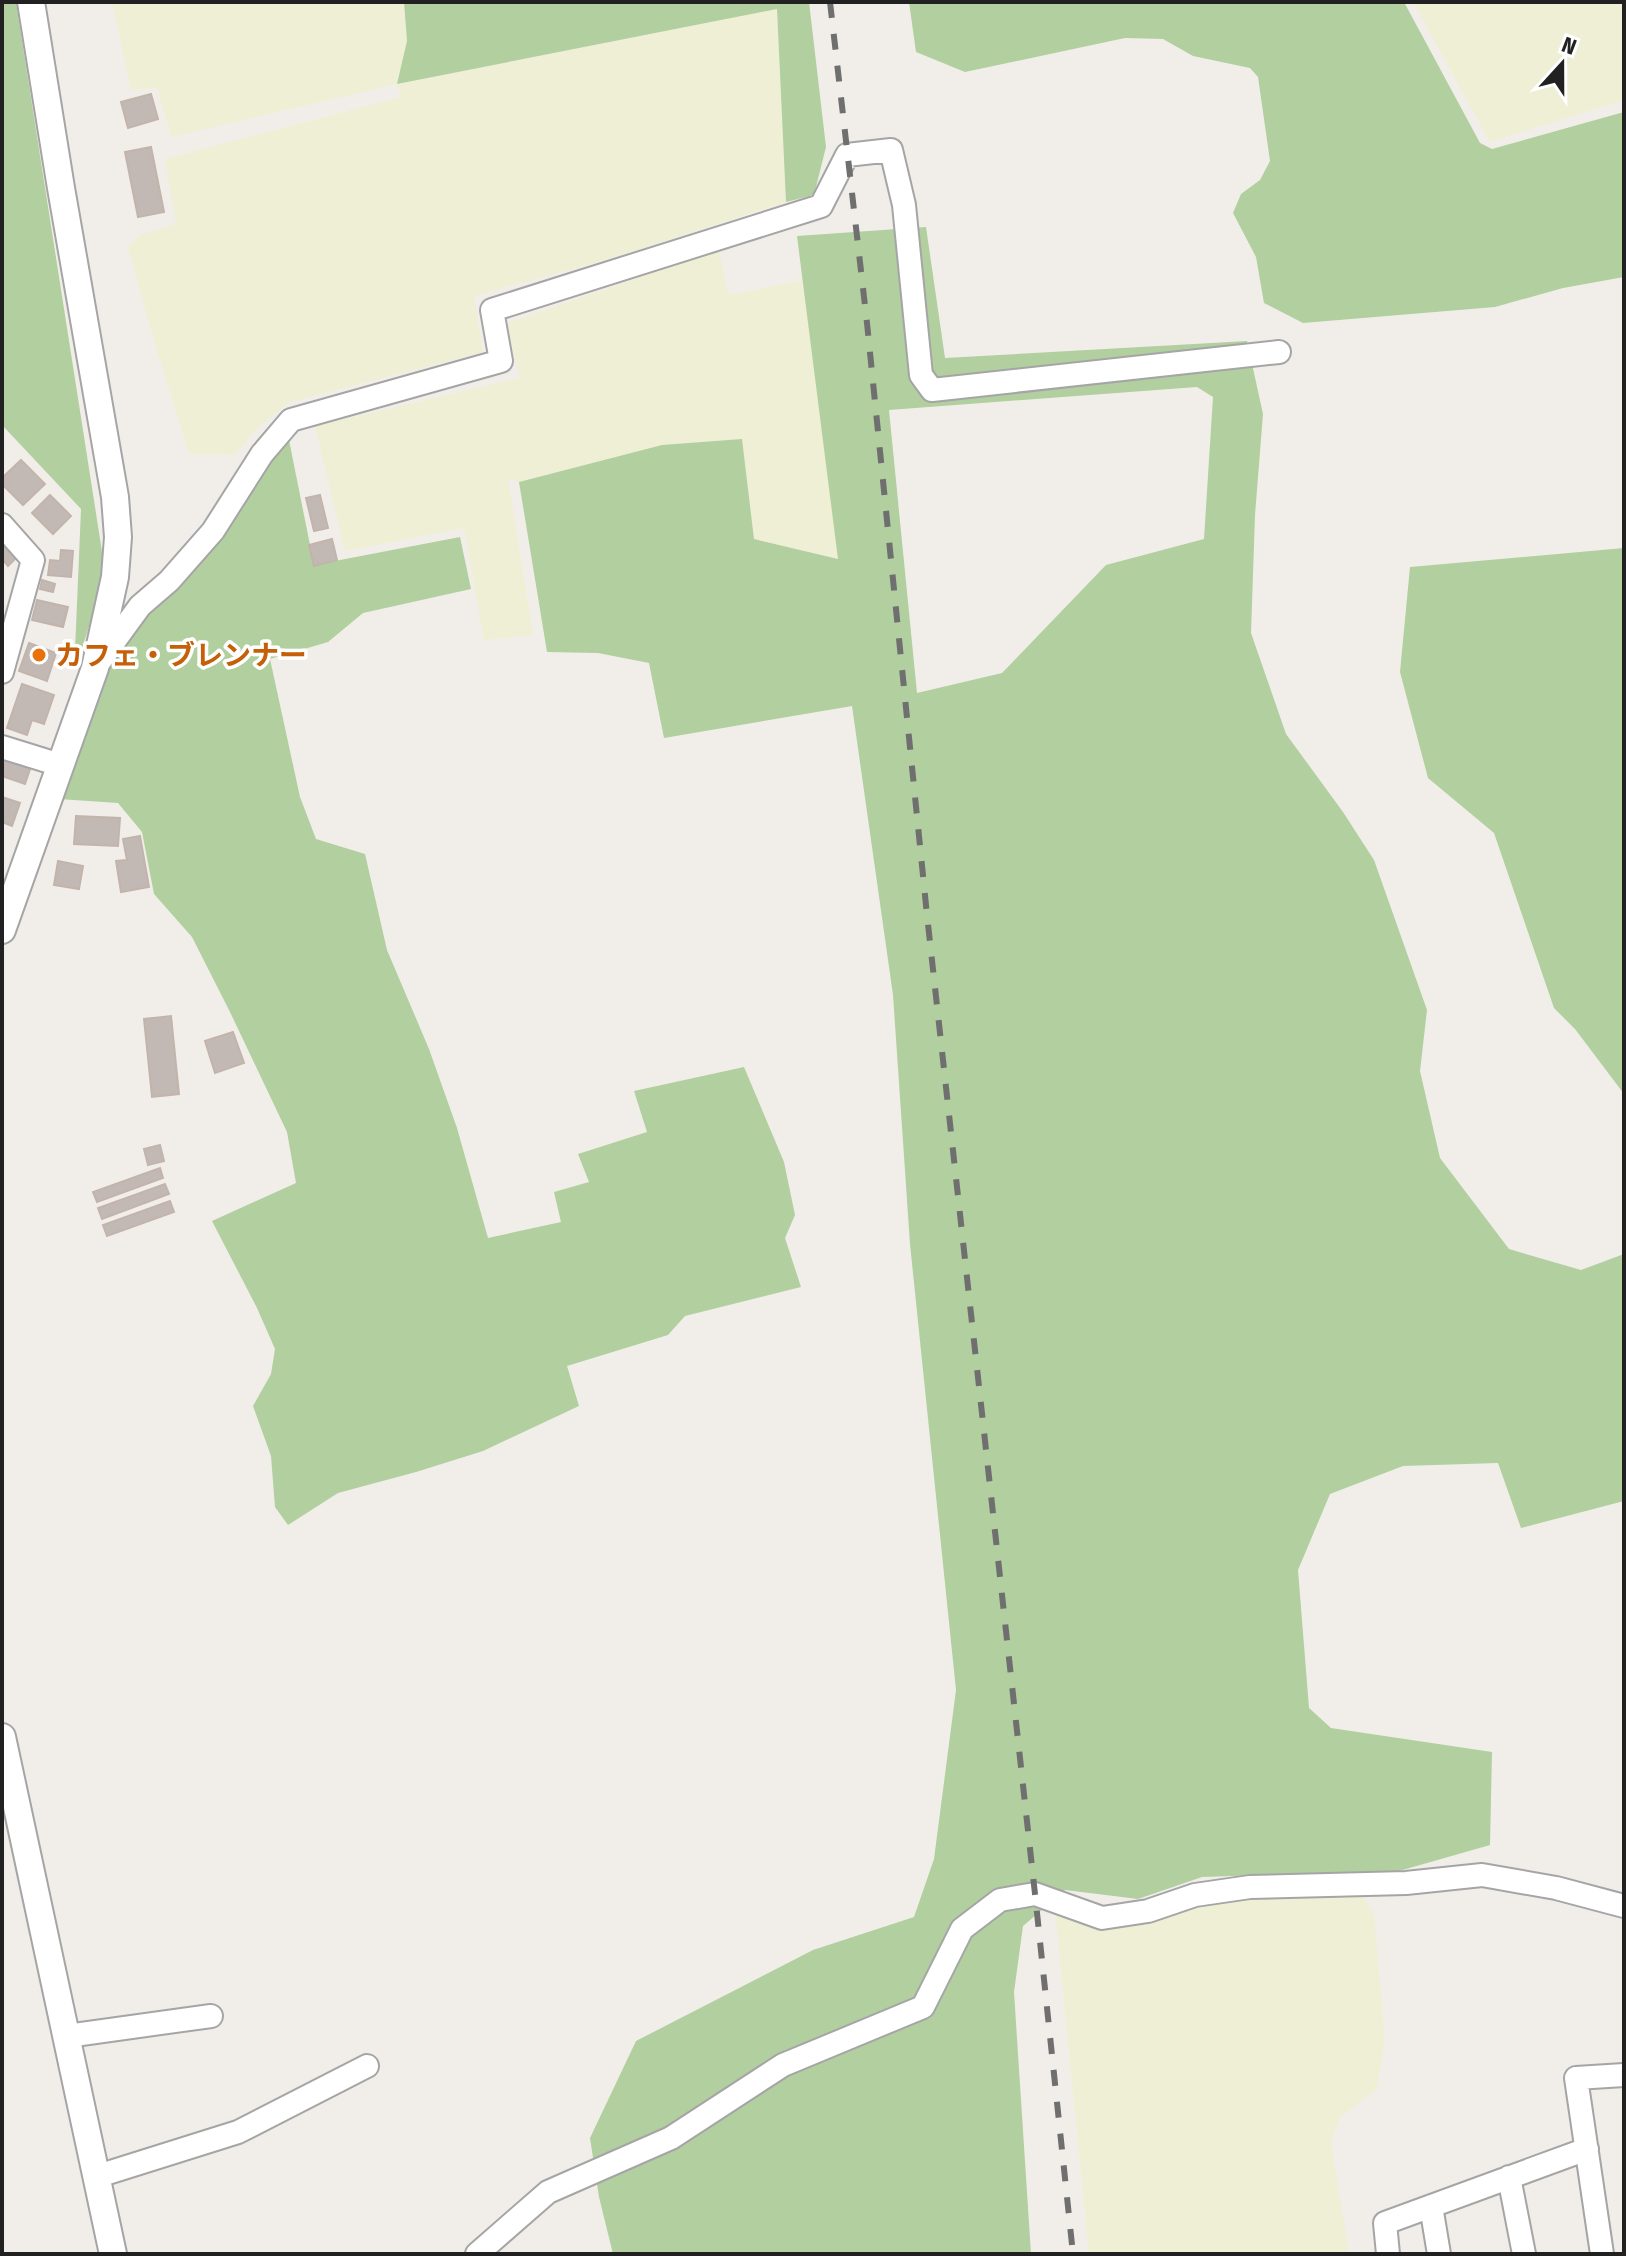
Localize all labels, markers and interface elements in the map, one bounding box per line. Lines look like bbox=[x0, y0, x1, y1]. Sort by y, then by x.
north arrow bbox=[1522, 24, 1602, 104]
text: N bbox=[1558, 31, 1580, 61]
place label: カフェ・ブレンナー bbox=[55, 639, 307, 672]
marker: カフェ・ブレンナー bbox=[30, 646, 48, 664]

